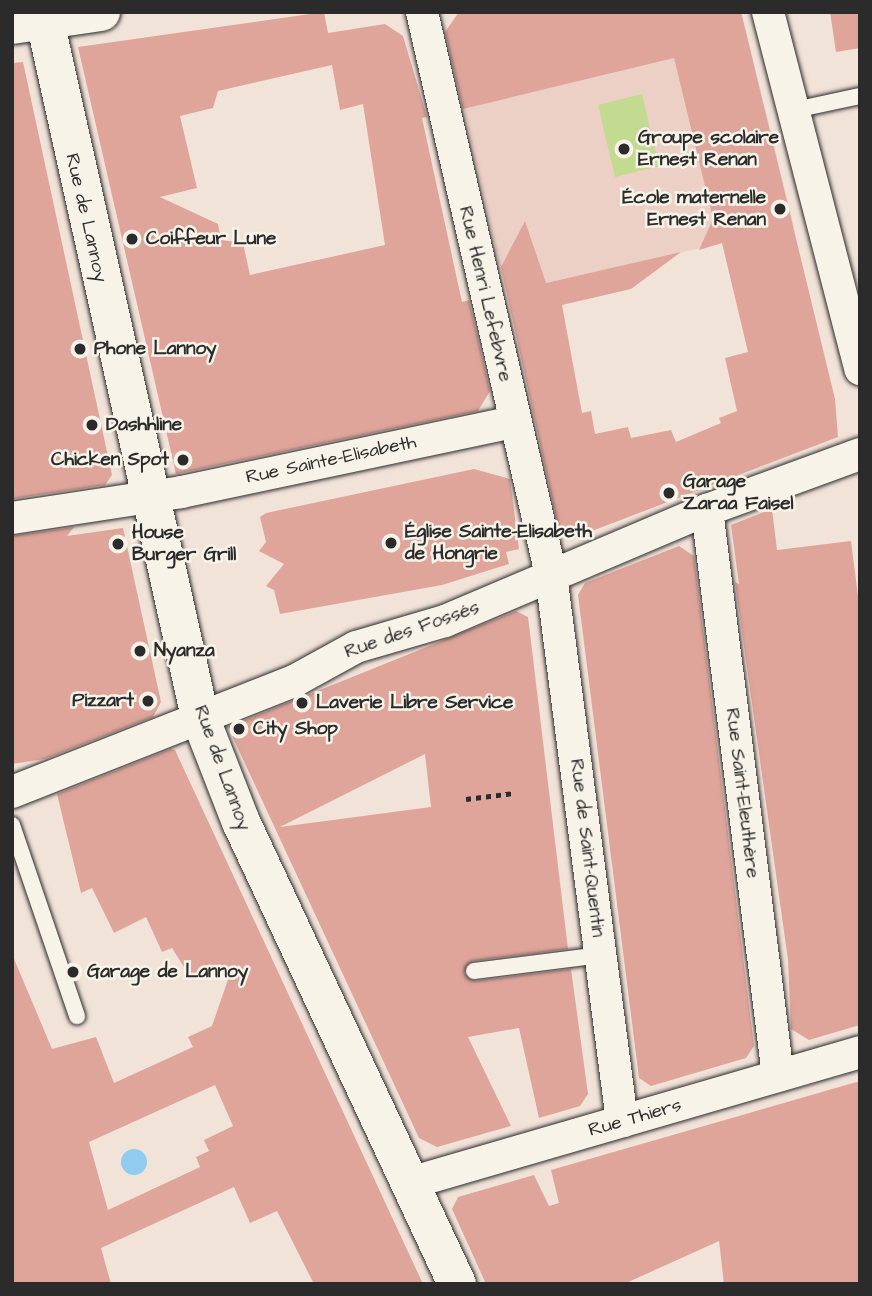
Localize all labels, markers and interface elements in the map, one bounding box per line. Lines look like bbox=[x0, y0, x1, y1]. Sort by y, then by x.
place label: Groupe scolaire Ernest Renan bbox=[638, 127, 779, 171]
marker: Groupe scolaire Ernest Renan bbox=[616, 141, 632, 157]
street label: Rue de Lannoy bbox=[60, 151, 112, 285]
place label: École maternelle Ernest Renan bbox=[622, 187, 766, 231]
marker: École maternelle Ernest Renan bbox=[772, 201, 788, 217]
street label: Rue Henri Lefebvre bbox=[454, 204, 516, 384]
place label: Coiffeur Lune bbox=[146, 228, 276, 250]
marker: Coiffeur Lune bbox=[124, 231, 140, 247]
place label: Phone Lannoy bbox=[94, 338, 217, 360]
marker: Phone Lannoy bbox=[72, 341, 88, 357]
place label: Dashhline bbox=[106, 414, 182, 436]
marker: Dashhline bbox=[84, 417, 100, 433]
street label: Rue Sainte-Elisabeth bbox=[244, 431, 418, 489]
place label: Chicken Spot bbox=[51, 449, 169, 471]
marker: Chicken Spot bbox=[175, 452, 191, 468]
place label: Garage Zaraa Faisel bbox=[683, 471, 793, 515]
marker: Garage Zaraa Faisel bbox=[661, 485, 677, 501]
place label: Église Sainte-Elisabeth de Hongrie bbox=[405, 521, 592, 565]
place label: House Burger Grill bbox=[132, 522, 236, 566]
marker: Église Sainte-Elisabeth de Hongrie bbox=[383, 535, 399, 551]
marker: House Burger Grill bbox=[110, 536, 126, 552]
street label: Rue des Fossés bbox=[342, 596, 482, 664]
place label: Nyanza bbox=[154, 640, 215, 662]
marker: Nyanza bbox=[132, 643, 148, 659]
place label: Pizzart bbox=[72, 690, 134, 712]
place label: Laverie Libre Service bbox=[316, 692, 513, 714]
marker: Pizzart bbox=[140, 693, 156, 709]
marker: Laverie Libre Service bbox=[294, 695, 310, 711]
street label: Rue de Lannoy bbox=[189, 702, 255, 834]
street label: Rue Saint-Eleuthère bbox=[720, 707, 764, 879]
place label: City Shop bbox=[253, 718, 338, 740]
marker: City Shop bbox=[231, 721, 247, 737]
street label: Rue de Saint-Quentin bbox=[565, 757, 609, 939]
place label: Garage de Lannoy bbox=[87, 961, 248, 983]
marker: Garage de Lannoy bbox=[65, 964, 81, 980]
street label: Rue Thiers bbox=[586, 1094, 684, 1142]

